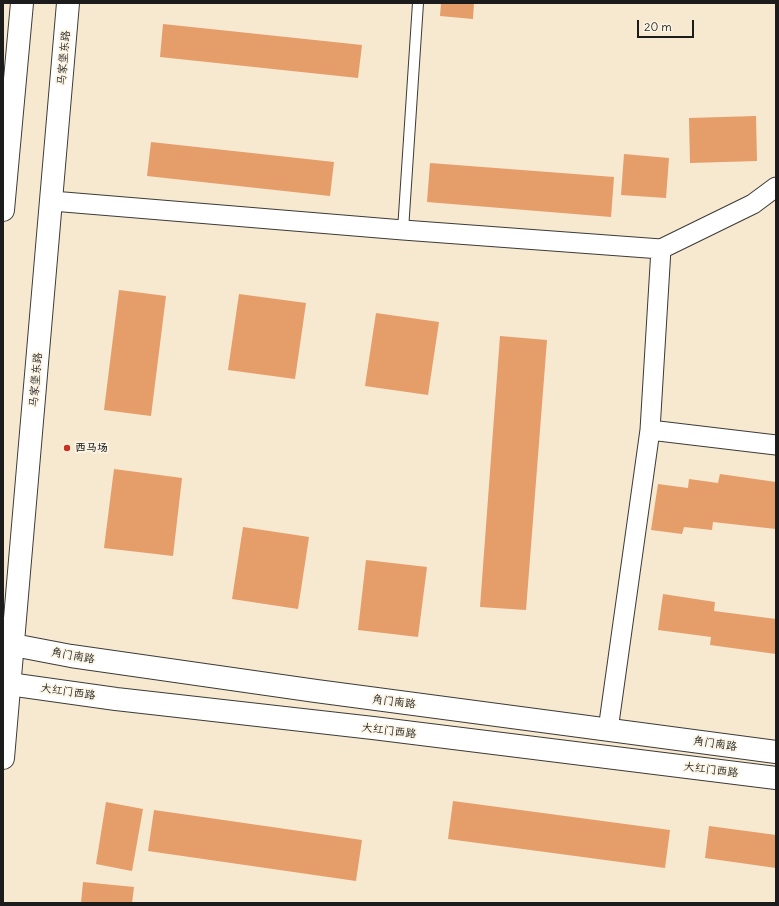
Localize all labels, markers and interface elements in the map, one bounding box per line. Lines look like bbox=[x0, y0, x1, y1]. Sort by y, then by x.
scale bar bbox=[639, 12, 696, 38]
text: 20 m bbox=[644, 19, 672, 34]
street label: 马家堡东路 bbox=[55, 30, 73, 86]
street label: 马家堡东路 bbox=[27, 352, 45, 408]
place label: 西马场 bbox=[75, 441, 108, 455]
marker: 西马场 bbox=[62, 443, 72, 453]
street label: 角门南路 bbox=[50, 646, 96, 666]
street label: 大红门西路 bbox=[40, 682, 96, 702]
street label: 角门南路 bbox=[371, 693, 417, 711]
street label: 大红门西路 bbox=[361, 721, 417, 741]
street label: 角门南路 bbox=[692, 734, 738, 754]
street label: 大红门西路 bbox=[683, 760, 739, 780]

